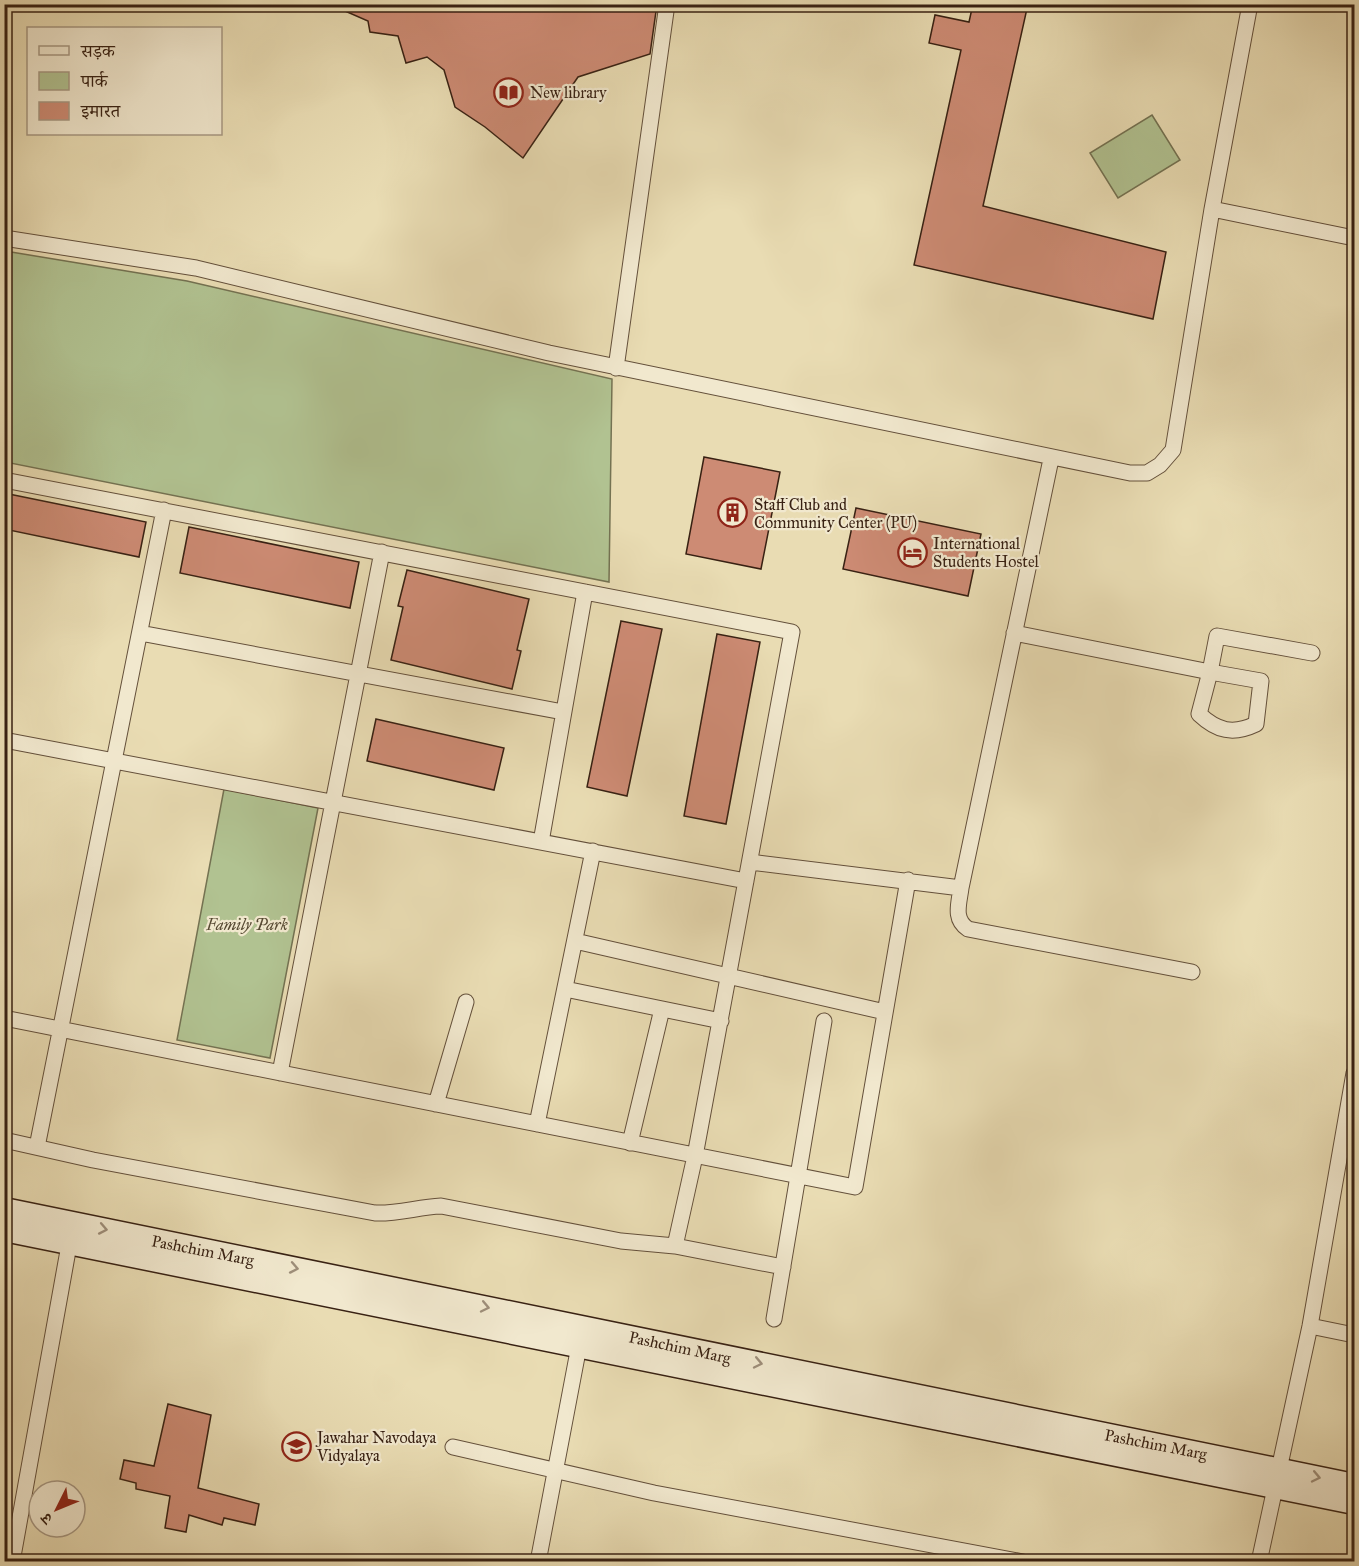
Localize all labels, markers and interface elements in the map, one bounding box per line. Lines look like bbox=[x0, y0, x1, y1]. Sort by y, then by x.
legend bbox=[27, 27, 222, 135]
text: सड़क bbox=[80, 40, 116, 62]
text: पार्क bbox=[80, 70, 109, 92]
library icon: New library bbox=[493, 76, 525, 108]
place label: New library bbox=[530, 83, 607, 102]
text: इमारत bbox=[80, 100, 121, 122]
place label: Staff Club and Community Center (PU) bbox=[754, 495, 917, 533]
building icon: Staff Club and Community Center (PU) bbox=[717, 497, 749, 529]
place label: International Students Hostel bbox=[933, 534, 1040, 571]
hotel icon: International Students Hostel bbox=[896, 536, 928, 568]
park label: Family Park bbox=[205, 915, 288, 934]
one-way arrow bbox=[98, 1222, 108, 1235]
street label: Pashchim Marg bbox=[150, 1231, 256, 1271]
one-way arrow bbox=[289, 1261, 299, 1274]
one-way arrow bbox=[480, 1300, 490, 1313]
street label: Pashchim Marg bbox=[627, 1327, 733, 1369]
one-way arrow bbox=[753, 1356, 763, 1369]
street label: Pashchim Marg bbox=[1103, 1425, 1209, 1465]
place label: Jawahar Navodaya Vidyalaya bbox=[315, 1428, 437, 1465]
school or university icon: Jawahar Navodaya Vidyalaya bbox=[280, 1430, 312, 1462]
one-way arrow bbox=[1311, 1470, 1321, 1483]
north arrow bbox=[27, 1479, 87, 1539]
text: उ bbox=[35, 1508, 57, 1529]

